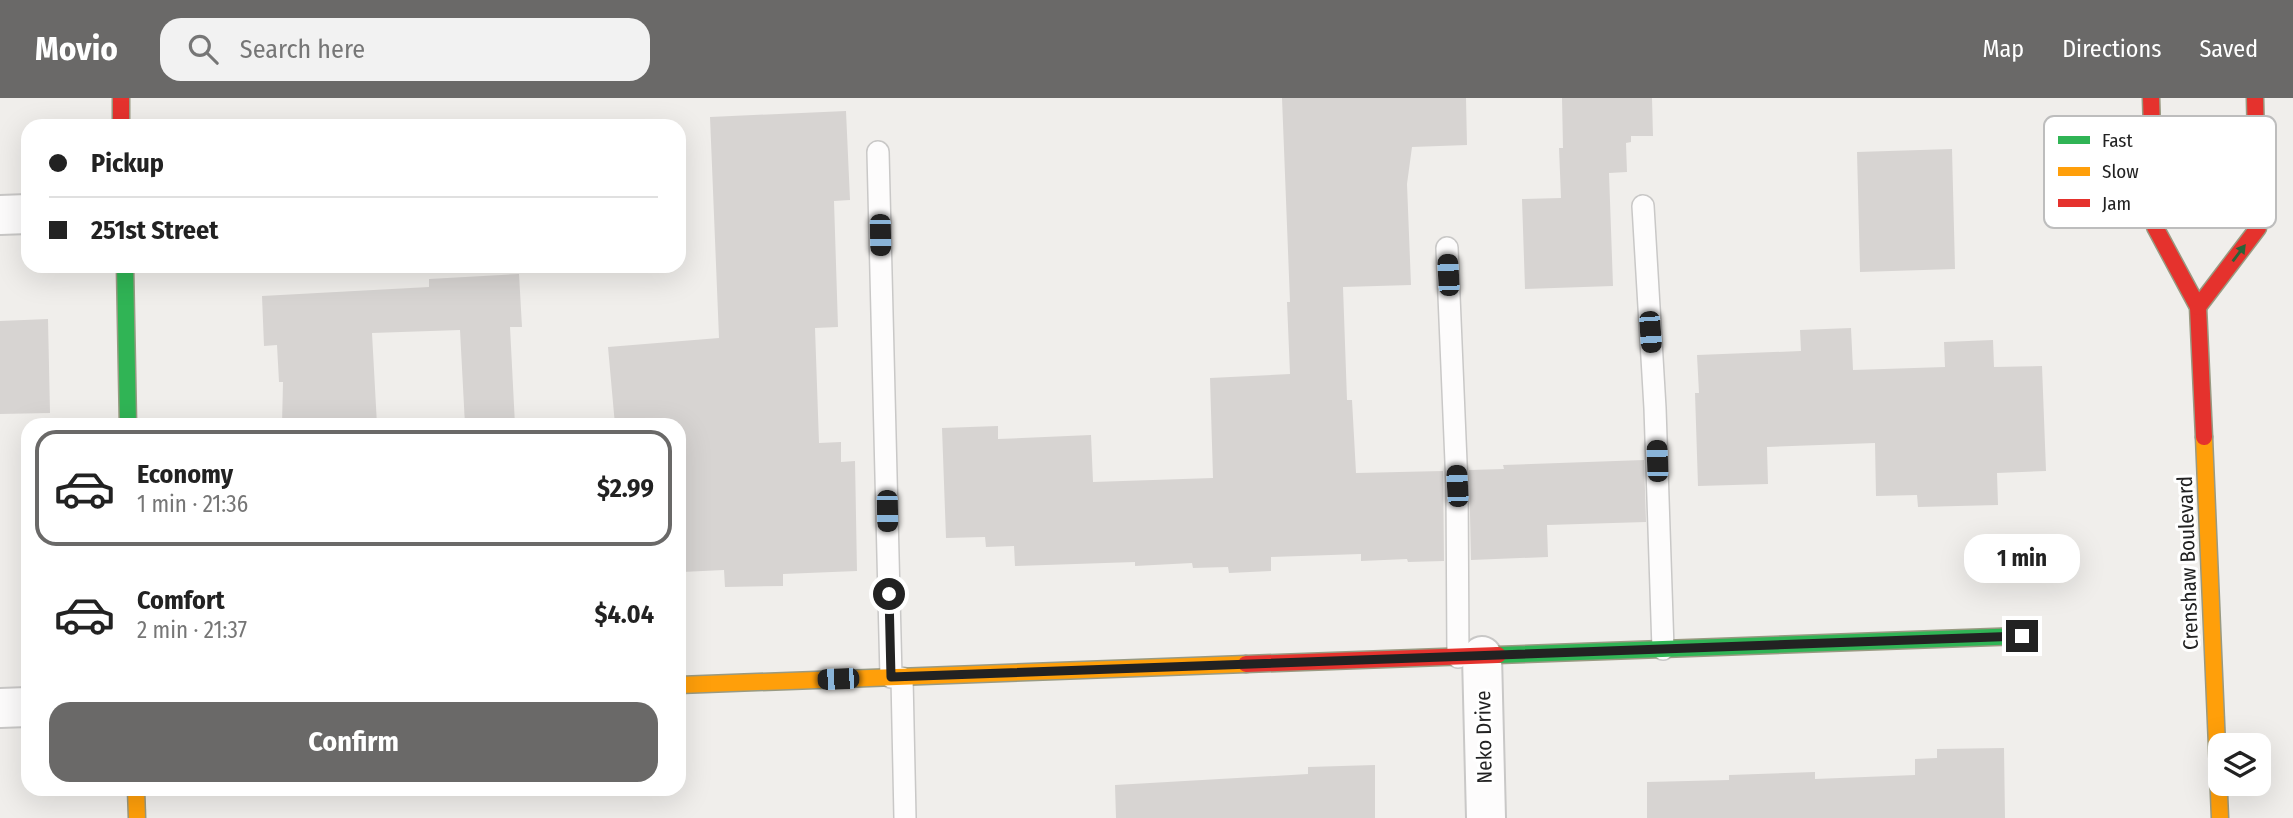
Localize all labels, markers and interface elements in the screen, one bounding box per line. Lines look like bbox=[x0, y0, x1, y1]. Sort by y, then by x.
search box bbox=[160, 18, 650, 81]
text: Movio bbox=[35, 29, 118, 69]
icon: search bbox=[184, 30, 222, 68]
text: Search here bbox=[240, 34, 365, 65]
text: Map bbox=[1983, 35, 2024, 63]
text: Directions bbox=[2062, 35, 2161, 63]
text: Saved bbox=[2199, 35, 2258, 63]
legend bbox=[2044, 116, 2276, 228]
text: Fast bbox=[2102, 129, 2133, 152]
text: Pickup bbox=[91, 148, 164, 179]
text: Slow bbox=[2102, 160, 2139, 183]
text: Jam bbox=[2102, 192, 2131, 215]
car bbox=[870, 214, 891, 256]
text: 251st Street bbox=[91, 215, 218, 246]
one-way arrow bbox=[2232, 244, 2246, 262]
car bbox=[1437, 253, 1460, 297]
car bbox=[1639, 310, 1662, 354]
car bbox=[1646, 440, 1669, 482]
icon: car bbox=[53, 457, 116, 520]
text: Economy bbox=[137, 459, 233, 490]
car bbox=[1446, 464, 1469, 508]
text: $2.99 bbox=[597, 473, 654, 504]
street label: Crenshaw Boulevard bbox=[2172, 476, 2204, 650]
text: 1 min · 21:36 bbox=[137, 490, 248, 518]
car bbox=[877, 490, 898, 532]
callout: 1 min bbox=[1964, 534, 2080, 584]
text: 1 min bbox=[1997, 544, 2047, 572]
route start bbox=[873, 578, 905, 610]
icon: car bbox=[53, 583, 116, 646]
text: Comfort bbox=[137, 585, 225, 616]
text: $4.04 bbox=[595, 599, 654, 630]
text: 2 min · 21:37 bbox=[137, 616, 247, 644]
route end bbox=[2006, 620, 2038, 652]
car bbox=[817, 668, 860, 690]
street label: Neko Drive bbox=[1470, 690, 1498, 784]
button: Confirm bbox=[49, 702, 658, 782]
map controls bbox=[2208, 733, 2271, 796]
button: layers bbox=[2208, 733, 2271, 796]

